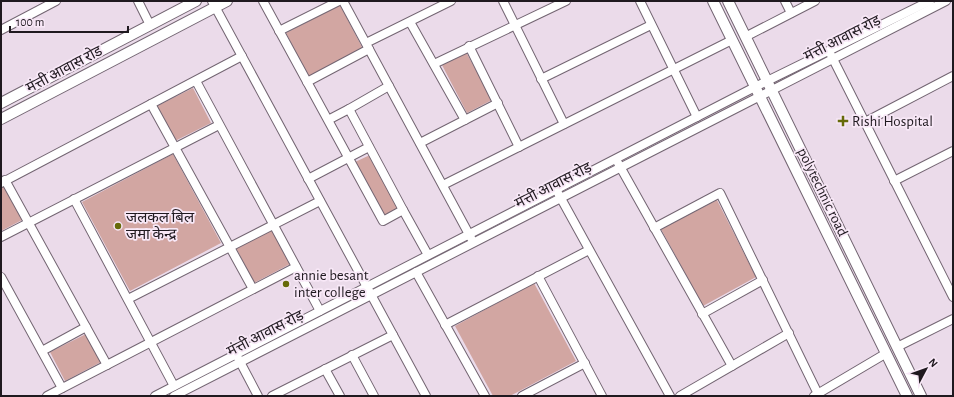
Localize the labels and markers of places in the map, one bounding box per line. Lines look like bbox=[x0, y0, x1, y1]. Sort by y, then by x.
place label: Rishi Hospital bbox=[852, 114, 933, 129]
marker: Rishi Hospital bbox=[837, 115, 849, 127]
place label: जलकल बिल जमा केन्द्र bbox=[126, 209, 195, 242]
marker: जलकल बिल जमा केन्द्र bbox=[113, 221, 123, 231]
place label: annie besant inter college bbox=[294, 268, 369, 300]
marker: annie besant inter college bbox=[281, 279, 291, 289]

